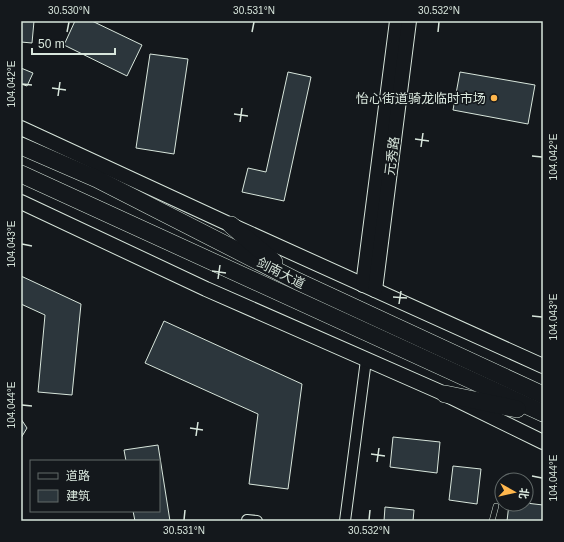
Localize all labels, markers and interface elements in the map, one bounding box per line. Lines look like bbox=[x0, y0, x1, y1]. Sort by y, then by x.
text: 30.530°N bbox=[48, 5, 90, 16]
text: 30.531°N bbox=[233, 5, 275, 16]
text: 30.532°N bbox=[418, 5, 460, 16]
scale bar bbox=[32, 30, 115, 56]
text: 50 m bbox=[38, 37, 65, 51]
text: 104.042°E bbox=[6, 60, 17, 107]
place label: 怡心街道骑龙临时市场 bbox=[356, 91, 486, 106]
marker: 怡心街道骑龙临时市场 bbox=[489, 93, 499, 103]
text: 104.042°E bbox=[548, 133, 559, 180]
street label: 元秀路 bbox=[382, 136, 402, 176]
text: 104.043°E bbox=[6, 220, 17, 267]
street label: 剑南大道 bbox=[254, 255, 308, 291]
text: 104.043°E bbox=[548, 293, 559, 340]
text: 104.044°E bbox=[6, 381, 17, 428]
text: 104.044°E bbox=[548, 454, 559, 501]
legend bbox=[30, 460, 160, 512]
text: 道路 bbox=[66, 469, 90, 483]
north arrow bbox=[494, 472, 534, 512]
text: 北 bbox=[517, 487, 531, 500]
text: 建筑 bbox=[66, 489, 90, 503]
text: 30.531°N bbox=[163, 525, 205, 536]
text: 30.532°N bbox=[348, 525, 390, 536]

